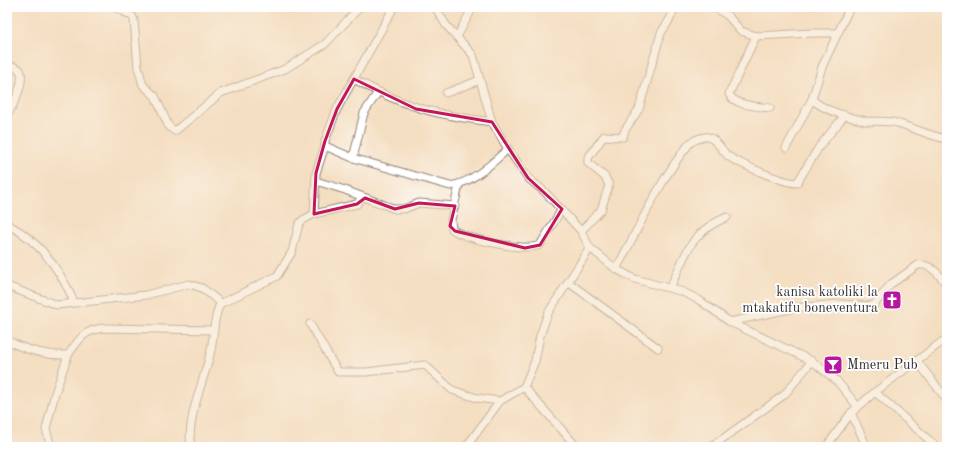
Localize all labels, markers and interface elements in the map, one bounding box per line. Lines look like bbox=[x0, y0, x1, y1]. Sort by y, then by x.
place label: kanisa katoliki la mtakatifu boneventura bbox=[742, 285, 878, 315]
church icon: kanisa katoliki la mtakatifu boneventura bbox=[881, 289, 903, 311]
bar icon: Mmeru Pub bbox=[822, 354, 844, 376]
place label: Mmeru Pub bbox=[847, 358, 918, 372]

